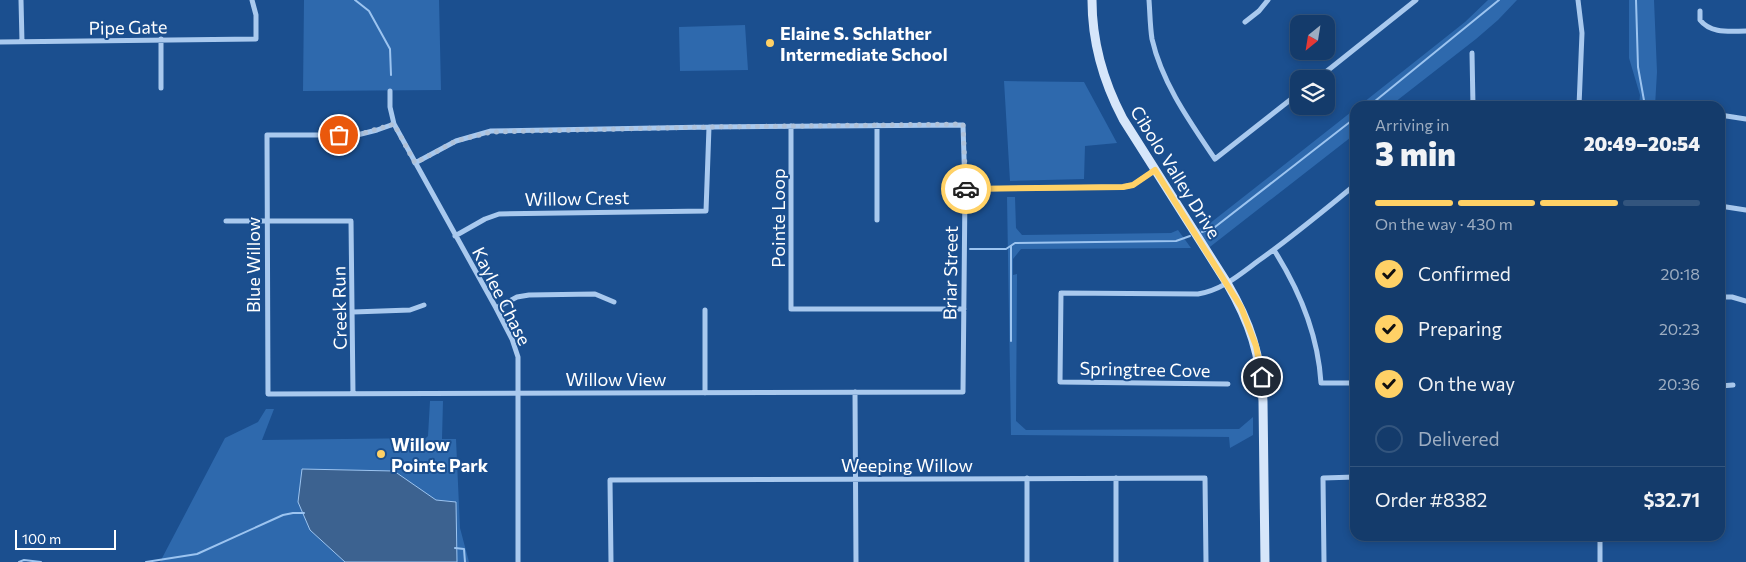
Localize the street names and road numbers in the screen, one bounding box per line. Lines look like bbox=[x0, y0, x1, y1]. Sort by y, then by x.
street label: Pipe Gate bbox=[88, 15, 168, 39]
street label: Cibolo Valley Drive bbox=[1126, 101, 1226, 243]
street label: Pointe Loop bbox=[767, 168, 789, 268]
street label: Willow Crest bbox=[524, 186, 630, 210]
street label: Blue Willow bbox=[242, 217, 264, 313]
street label: Briar Street bbox=[938, 226, 962, 320]
street label: Kaylee Chase bbox=[468, 243, 536, 349]
street label: Creek Run bbox=[327, 266, 351, 350]
street label: Springtree Cove bbox=[1079, 357, 1211, 381]
street label: Willow View bbox=[565, 368, 667, 390]
street label: Weeping Willow bbox=[841, 454, 973, 476]

